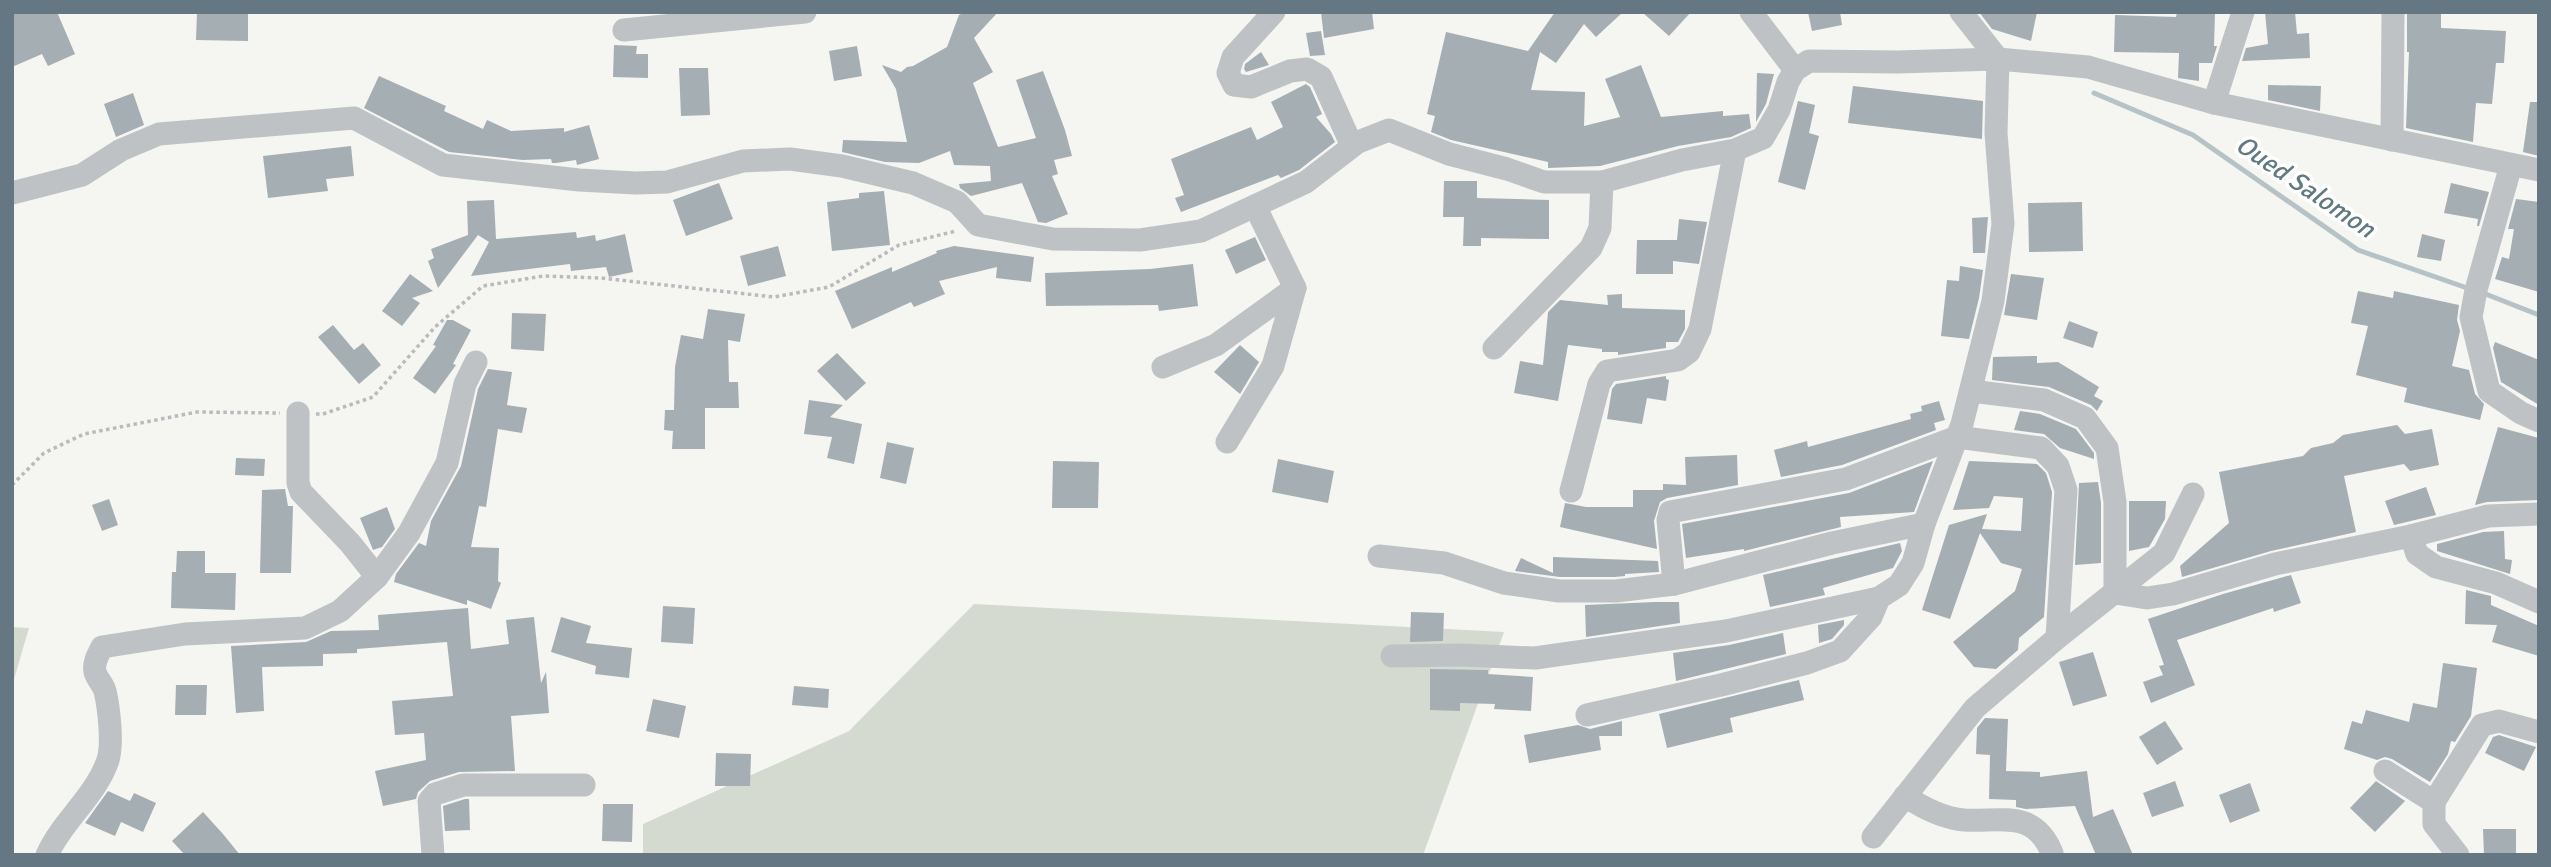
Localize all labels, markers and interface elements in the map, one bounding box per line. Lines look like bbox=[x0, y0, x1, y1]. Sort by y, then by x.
water label: Oued Salomon bbox=[2229, 129, 2381, 246]

